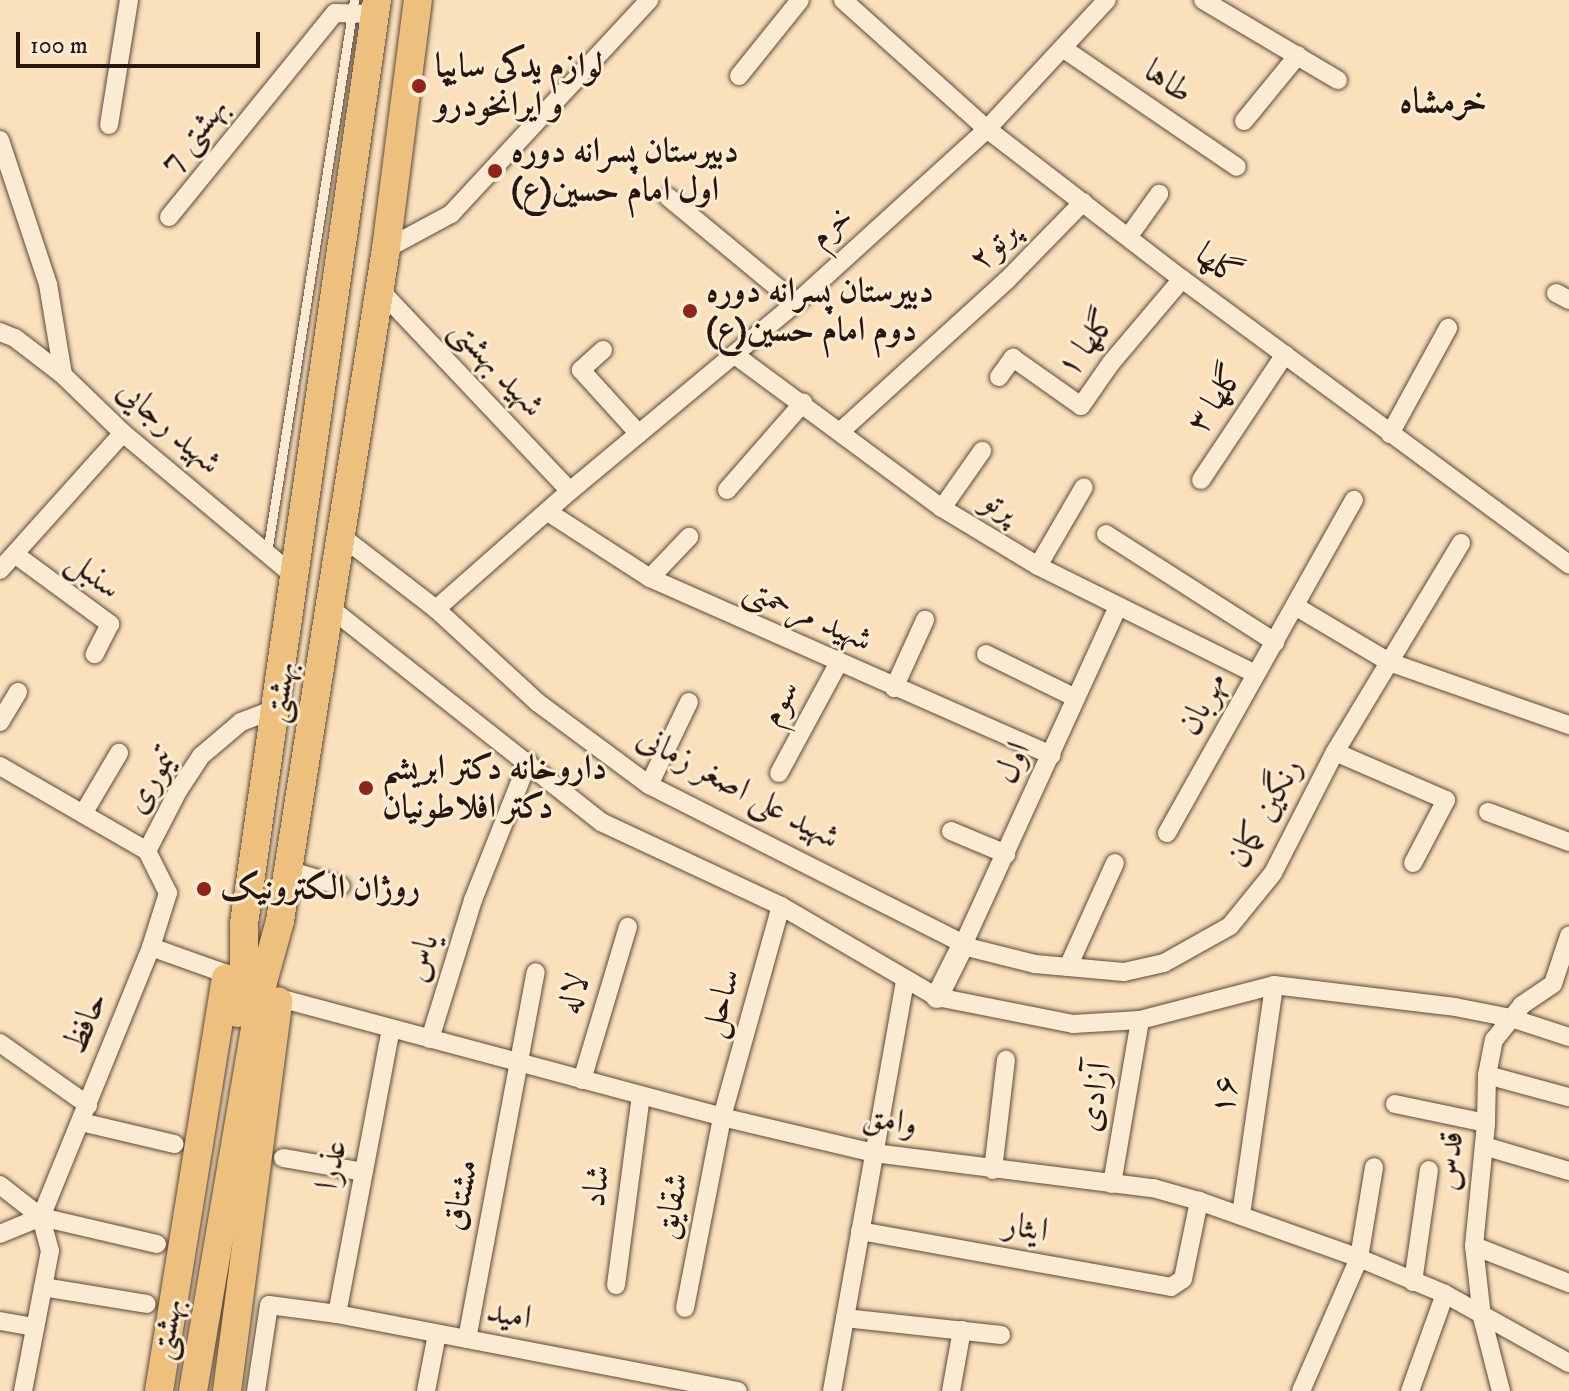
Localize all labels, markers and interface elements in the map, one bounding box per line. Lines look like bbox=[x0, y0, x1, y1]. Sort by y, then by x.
scale bar bbox=[20, 16, 264, 66]
text: 100 m bbox=[30, 31, 88, 61]
place label: لوازم یدکی سایپا و ایرانخودرو bbox=[435, 46, 603, 126]
street label: طاها bbox=[1136, 51, 1200, 113]
marker: لوازم یدکی سایپا و ایرانخودرو bbox=[410, 77, 428, 95]
district label: خرمشاه bbox=[1399, 80, 1487, 124]
street label: بهشتی 7 bbox=[151, 88, 237, 182]
place label: دبیرستان پسرانه دوره اول امام حسین(ع) bbox=[511, 131, 739, 210]
marker: دبیرستان پسرانه دوره اول امام حسین(ع) bbox=[486, 162, 504, 180]
street label: خرم bbox=[801, 197, 861, 257]
street label: پرتو۲ bbox=[960, 212, 1028, 280]
street label: گلها bbox=[1187, 234, 1249, 296]
place label: دبیرستان پسرانه دوره دوم امام حسین(ع) bbox=[706, 271, 934, 350]
marker: دبیرستان پسرانه دوره دوم امام حسین(ع) bbox=[681, 302, 699, 320]
street label: گلها ۱ bbox=[1048, 302, 1126, 386]
street label: شهید بهشتی bbox=[441, 310, 553, 426]
street label: گلها ۳ bbox=[1178, 357, 1254, 441]
street label: شهید رجایی bbox=[108, 370, 230, 484]
street label: پرتو bbox=[975, 480, 1025, 532]
street label: سنبل bbox=[59, 541, 129, 609]
street label: شهید مرحمتی bbox=[737, 569, 879, 661]
street label: بهشتی bbox=[255, 658, 305, 726]
street label: مهربان bbox=[1169, 665, 1237, 743]
street label: سوم bbox=[751, 673, 809, 733]
street label: شهید علی اصغر زمانی bbox=[629, 717, 847, 859]
street label: اول bbox=[986, 736, 1040, 790]
street label: تیموری bbox=[116, 741, 186, 821]
place label: داروخانه دکتر ابریشم دکتر افلاطونیان bbox=[382, 748, 607, 828]
street label: رنگین کمان bbox=[1218, 751, 1312, 875]
marker: داروخانه دکتر ابریشم دکتر افلاطونیان bbox=[357, 779, 375, 797]
place label: روژان الکترونیک bbox=[220, 869, 420, 909]
marker: روژان الکترونیک bbox=[195, 880, 213, 898]
street label: یاس bbox=[395, 929, 449, 987]
street label: ساحل bbox=[692, 964, 750, 1042]
street label: لاله bbox=[549, 969, 599, 1019]
street label: حافظ bbox=[55, 986, 117, 1060]
street label: آزادی bbox=[1069, 1059, 1121, 1135]
street label: ۱۶ bbox=[1202, 1072, 1248, 1118]
street label: وامق bbox=[859, 1096, 921, 1146]
street label: قدس bbox=[1427, 1129, 1473, 1193]
street label: عذرا bbox=[307, 1136, 357, 1194]
street label: مشتاق bbox=[434, 1156, 488, 1234]
street label: شاد bbox=[574, 1162, 620, 1210]
street label: شقایق bbox=[646, 1169, 698, 1243]
street label: ایثار bbox=[1001, 1204, 1051, 1252]
street label: امید bbox=[483, 1291, 535, 1339]
street label: بهشتی bbox=[142, 1295, 192, 1363]

